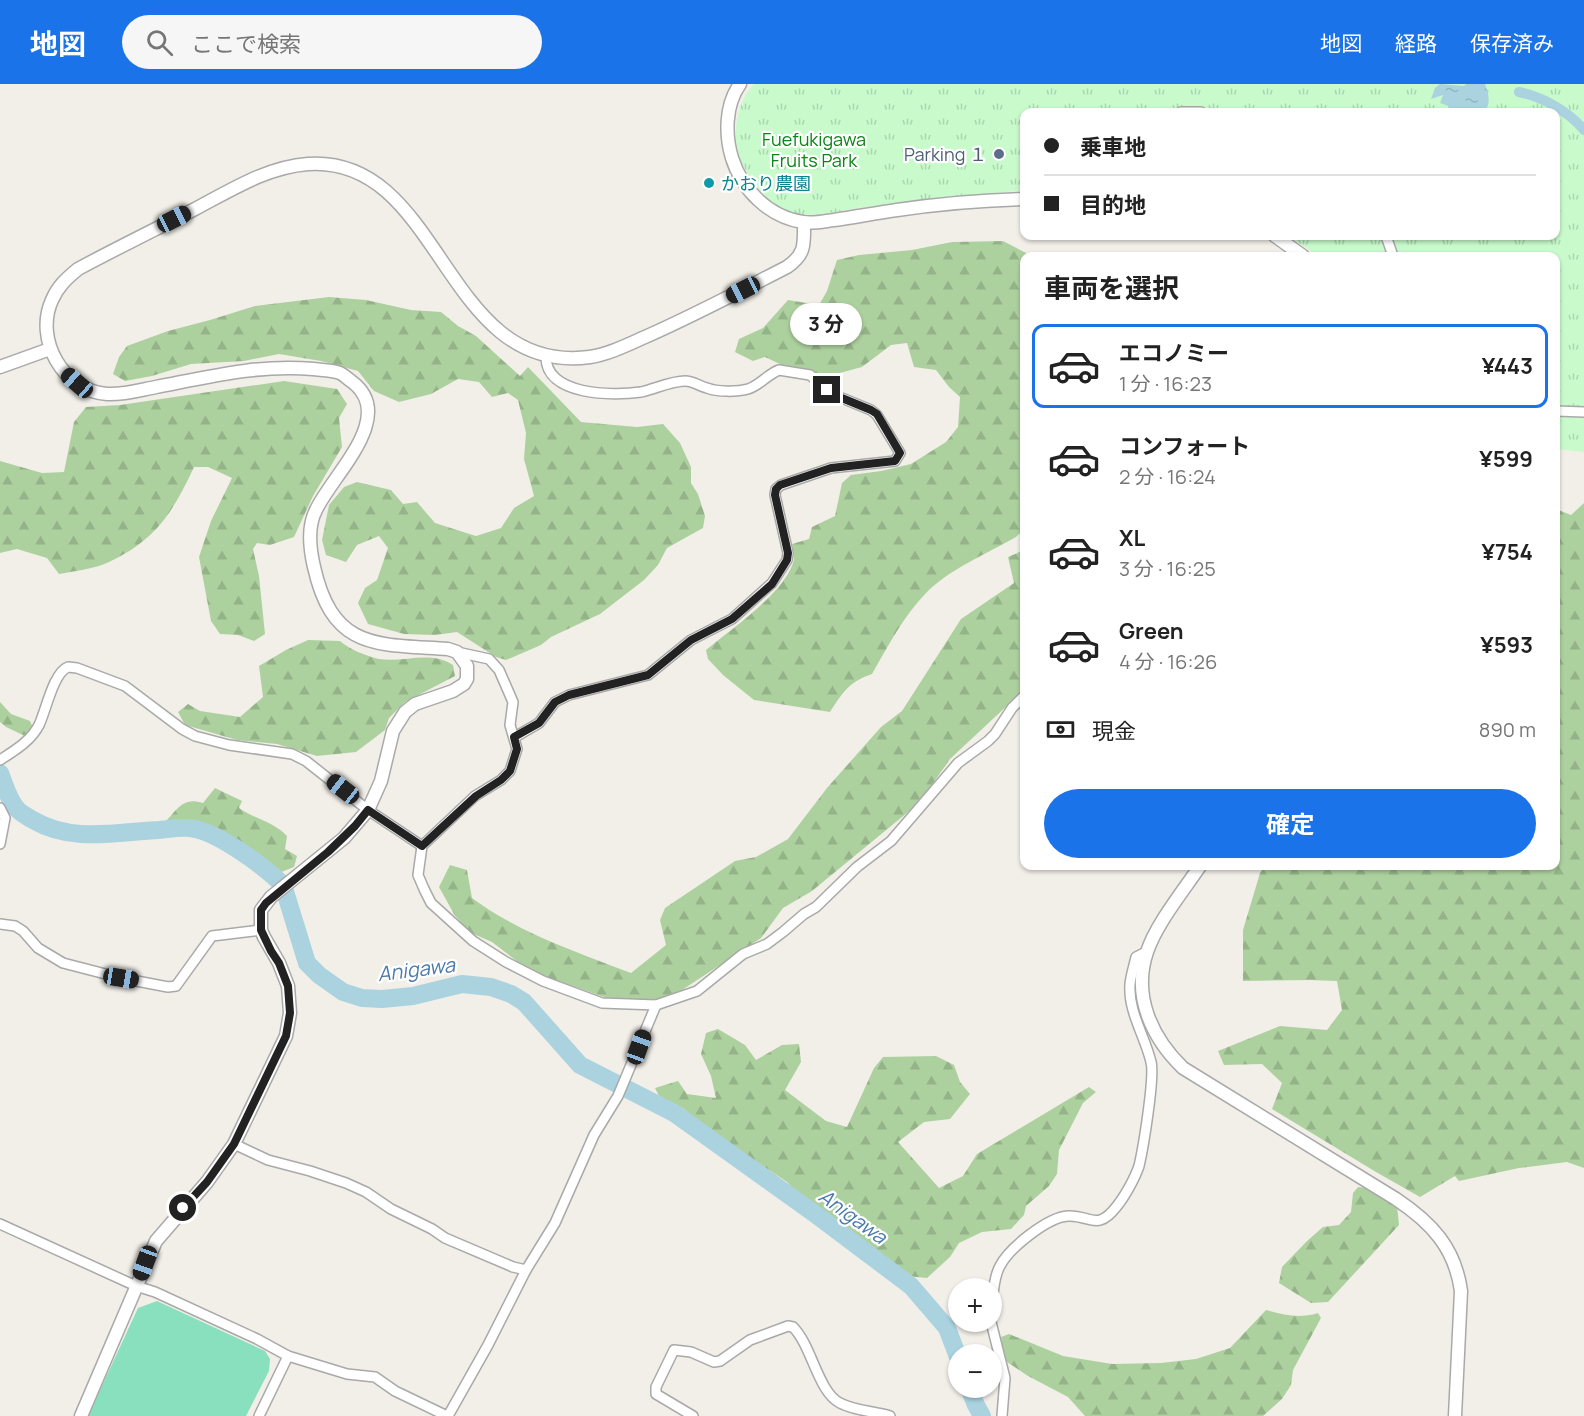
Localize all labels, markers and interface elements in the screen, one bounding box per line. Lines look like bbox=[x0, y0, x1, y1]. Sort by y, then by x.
search box bbox=[122, 15, 542, 69]
text: 地図 bbox=[30, 24, 86, 62]
icon: search bbox=[143, 26, 176, 59]
text: ここで検索 bbox=[191, 29, 301, 59]
text: 地図 bbox=[1320, 29, 1362, 57]
text: 経路 bbox=[1395, 29, 1437, 57]
text: 保存済み bbox=[1470, 29, 1554, 57]
park label: Fuefukigawa Fruits Park bbox=[762, 127, 866, 172]
text: 乗車地 bbox=[1080, 132, 1146, 162]
place label: Parking １ bbox=[904, 142, 987, 166]
marker: Parking １ bbox=[992, 147, 1006, 161]
place label: かおり農園 bbox=[721, 171, 811, 195]
marker: かおり農園 bbox=[702, 176, 716, 190]
text: 目的地 bbox=[1080, 190, 1146, 220]
car bbox=[154, 203, 194, 235]
text: 車両を選択 bbox=[1044, 269, 1179, 306]
car bbox=[723, 274, 763, 306]
callout: 3 分 bbox=[791, 303, 863, 345]
text: 3 分 bbox=[808, 310, 844, 337]
text: エコノミー bbox=[1119, 338, 1229, 368]
icon: car bbox=[1047, 339, 1101, 393]
text: ¥443 bbox=[1482, 351, 1533, 381]
car bbox=[58, 364, 96, 402]
text: 1 分 · 16:23 bbox=[1119, 370, 1212, 397]
route end bbox=[813, 376, 840, 403]
text: コンフォート bbox=[1119, 431, 1250, 461]
icon: car bbox=[1047, 432, 1101, 486]
text: ¥599 bbox=[1479, 444, 1533, 474]
text: 2 分 · 16:24 bbox=[1119, 463, 1216, 490]
text: XL bbox=[1119, 523, 1145, 553]
icon: car bbox=[1047, 525, 1101, 579]
text: ¥754 bbox=[1482, 537, 1533, 567]
text: 3 分 · 16:25 bbox=[1119, 555, 1216, 582]
text: Green bbox=[1119, 616, 1184, 646]
icon: car bbox=[1047, 618, 1101, 672]
text: ¥593 bbox=[1480, 630, 1533, 660]
text: 4 分 · 16:26 bbox=[1119, 648, 1217, 675]
icon: cash bbox=[1044, 713, 1077, 746]
text: 現金 bbox=[1092, 716, 1136, 746]
text: 890 m bbox=[1479, 716, 1536, 743]
car bbox=[323, 771, 363, 807]
button: 確定 bbox=[1044, 789, 1536, 858]
water label: Anigawa bbox=[376, 951, 457, 987]
car bbox=[102, 966, 140, 990]
car bbox=[624, 1027, 654, 1067]
water label: Anigawa bbox=[814, 1182, 893, 1250]
route start bbox=[169, 1194, 196, 1221]
car bbox=[130, 1243, 160, 1283]
map controls bbox=[948, 1278, 1002, 1398]
button: + bbox=[948, 1278, 1002, 1332]
button: − bbox=[948, 1344, 1002, 1398]

